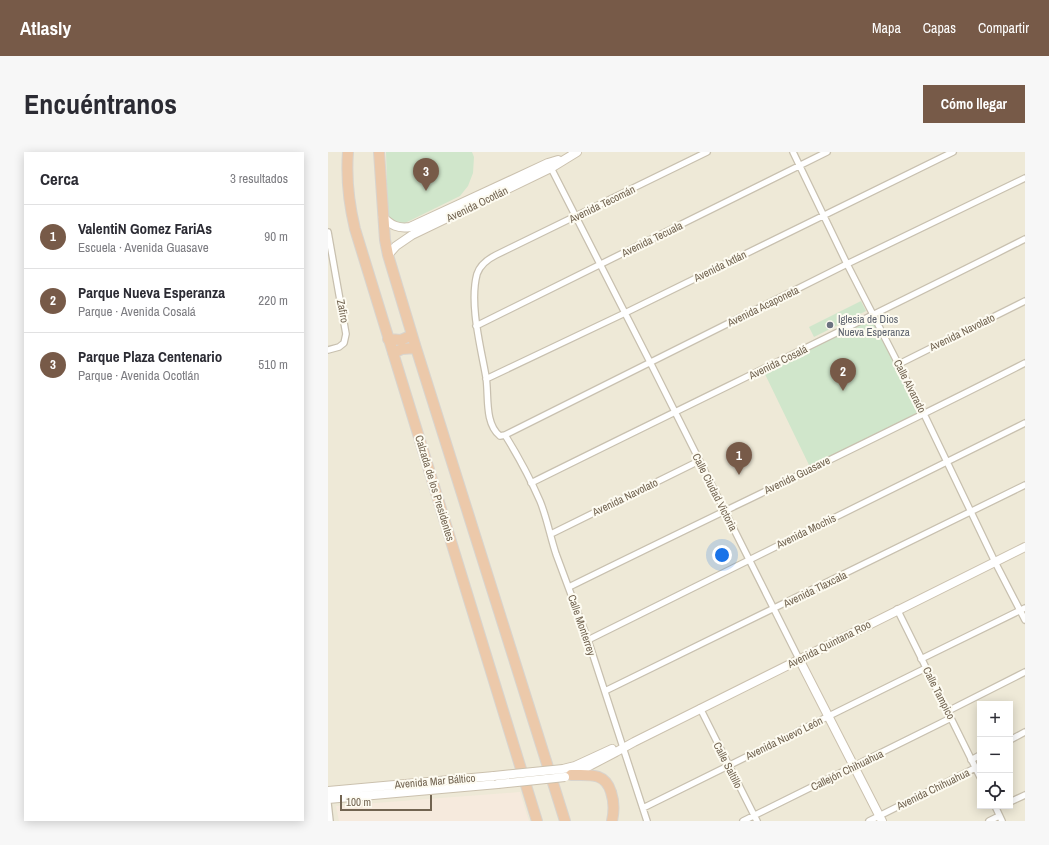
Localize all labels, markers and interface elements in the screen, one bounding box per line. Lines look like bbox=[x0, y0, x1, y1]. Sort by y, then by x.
text: Atlasly bbox=[20, 15, 71, 41]
text: Mapa bbox=[872, 19, 901, 37]
text: Capas bbox=[923, 19, 956, 37]
text: Compartir bbox=[978, 19, 1029, 37]
text: Encuéntranos bbox=[24, 85, 177, 123]
button: Cómo llegar bbox=[923, 85, 1025, 123]
pin: 3 bbox=[413, 158, 439, 191]
text: Cerca bbox=[40, 167, 79, 190]
text: 3 resultados bbox=[230, 170, 288, 187]
street label: Avenida Tecomán bbox=[566, 182, 637, 226]
street label: Avenida Ocotlán bbox=[443, 183, 510, 225]
text: ValentiN Gomez FariAs bbox=[78, 218, 212, 239]
street label: Avenida Tecuala bbox=[618, 218, 685, 260]
text: 1 bbox=[50, 228, 56, 245]
text: 90 m bbox=[264, 228, 288, 245]
text: Escuela · Avenida Guasave bbox=[78, 239, 209, 256]
street label: Avenida Ixtlán bbox=[690, 247, 749, 285]
text: Parque Nueva Esperanza bbox=[78, 282, 225, 303]
street label: Avenida Acaponeta bbox=[724, 283, 801, 330]
text: 2 bbox=[50, 292, 56, 309]
text: 220 m bbox=[258, 292, 288, 309]
street label: Zafiro bbox=[334, 298, 352, 324]
text: Parque · Avenida Cosalá bbox=[78, 303, 196, 320]
street label: Avenida Navolato bbox=[926, 310, 997, 354]
place label: Iglesia de Dios Nueva Esperanza bbox=[838, 312, 910, 339]
marker: Iglesia de Dios Nueva Esperanza bbox=[825, 320, 835, 330]
street label: Avenida Cosalá bbox=[745, 342, 810, 383]
text: Parque Plaza Centenario bbox=[78, 346, 222, 367]
text: 3 bbox=[50, 356, 56, 373]
text: 510 m bbox=[258, 356, 288, 373]
street label: Calle Alvarado bbox=[891, 357, 929, 415]
pin: 2 bbox=[830, 358, 856, 391]
text: Parque · Avenida Ocotlán bbox=[78, 367, 199, 384]
street label: Calzada de los Presidentes bbox=[412, 433, 458, 543]
pin: 1 bbox=[726, 442, 752, 475]
street label: Calle Ciudad Victoria bbox=[689, 451, 741, 533]
street label: Avenida Guasave bbox=[761, 453, 832, 497]
street label: Avenida Navolato bbox=[589, 475, 660, 519]
street label: Avenida Mochis bbox=[773, 510, 839, 552]
your location bbox=[712, 545, 732, 565]
street label: Avenida Tlaxcala bbox=[780, 568, 849, 611]
street label: Calle Monterrey bbox=[565, 593, 599, 658]
street label: Avenida Quintana Roo bbox=[784, 617, 873, 671]
street label: Calle Tampico bbox=[920, 664, 958, 722]
map controls bbox=[977, 701, 1013, 809]
button: + bbox=[977, 701, 1013, 737]
street label: Avenida Nuevo León bbox=[742, 713, 825, 763]
button: − bbox=[977, 737, 1013, 773]
street label: Calle Saltillo bbox=[710, 739, 746, 791]
street label: Callejón Chihuahua bbox=[808, 746, 886, 794]
street label: Avenida Chihuahua bbox=[893, 765, 972, 813]
street label: Avenida Mar Báltico bbox=[393, 770, 476, 792]
button: locate bbox=[977, 773, 1013, 809]
scale bar bbox=[340, 793, 432, 812]
text: 100 m bbox=[346, 795, 371, 809]

